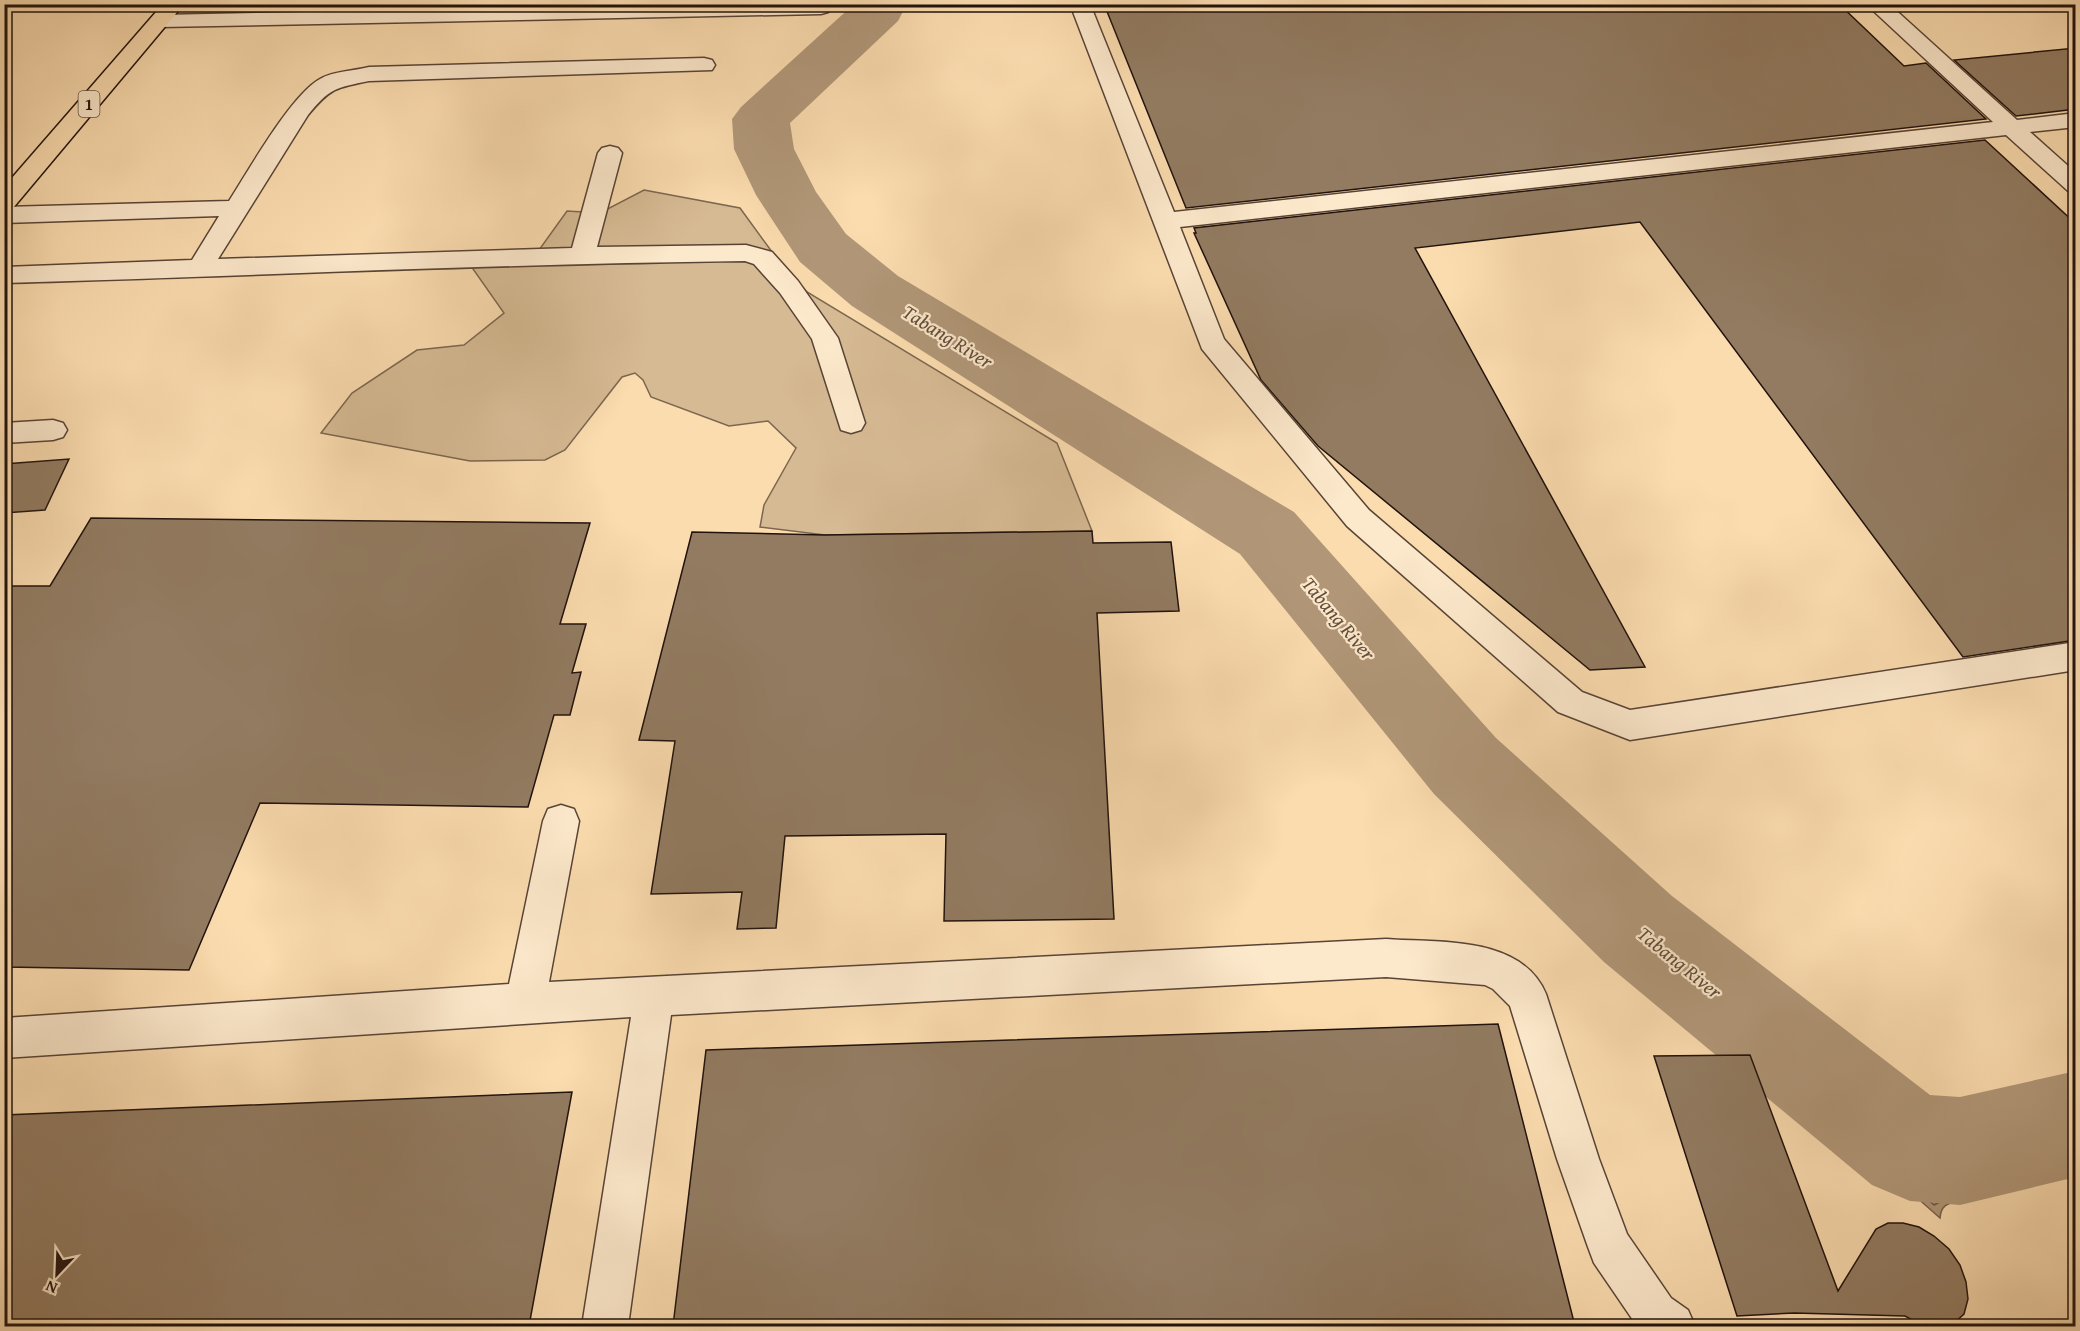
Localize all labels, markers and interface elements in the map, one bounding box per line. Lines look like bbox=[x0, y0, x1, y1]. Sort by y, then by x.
road number: 1 bbox=[78, 91, 100, 117]
water label: Tabang River bbox=[897, 297, 999, 375]
water label: Tabang River bbox=[1295, 570, 1383, 667]
water label: Tabang River bbox=[1632, 919, 1729, 1005]
north arrow bbox=[27, 1244, 87, 1304]
text: N bbox=[41, 1275, 61, 1301]

